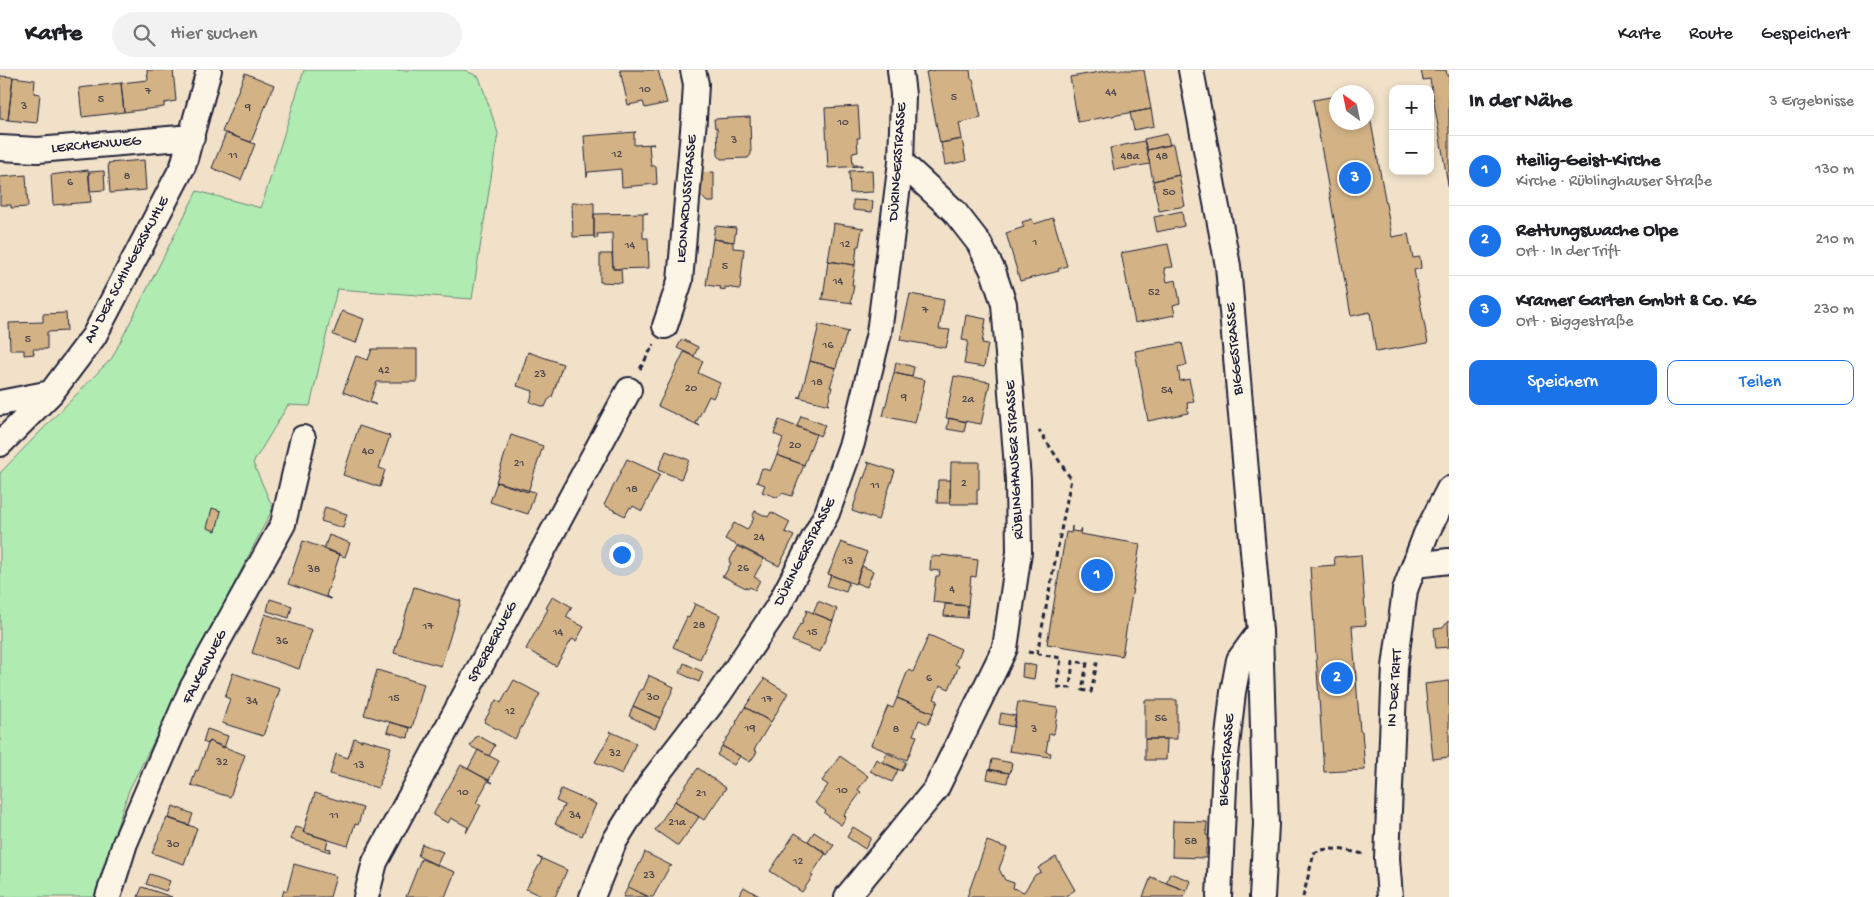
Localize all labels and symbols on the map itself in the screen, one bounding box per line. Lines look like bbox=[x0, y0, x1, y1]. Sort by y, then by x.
house number: 10 bbox=[638, 83, 651, 97]
house number: 7 bbox=[144, 85, 152, 99]
north arrow bbox=[1329, 85, 1374, 130]
house number: 44 bbox=[1105, 86, 1117, 100]
house number: 5 bbox=[951, 91, 957, 105]
house number: 5 bbox=[98, 93, 104, 107]
house number: 3 bbox=[20, 100, 27, 114]
house number: 9 bbox=[244, 101, 251, 115]
street label: DÜRINGERSTRASSE bbox=[885, 101, 911, 223]
house number: 10 bbox=[836, 116, 849, 130]
street label: LERCHENWEG bbox=[50, 132, 142, 158]
street label: LEONARDUSSTRASSE bbox=[672, 134, 702, 264]
house number: 3 bbox=[730, 134, 737, 148]
house number: 12 bbox=[611, 148, 622, 162]
house number: 11 bbox=[227, 149, 238, 163]
house number: 48a bbox=[1121, 150, 1140, 164]
house number: 48 bbox=[1156, 150, 1169, 164]
pin: 3 bbox=[1339, 159, 1371, 197]
house number: 8 bbox=[124, 170, 131, 184]
house number: 6 bbox=[67, 176, 74, 190]
house number: 50 bbox=[1162, 186, 1176, 200]
street label: AN DER SCHINGERSKUHLE bbox=[81, 193, 174, 347]
house number: 1 bbox=[1032, 236, 1038, 250]
house number: 12 bbox=[839, 238, 850, 252]
house number: 14 bbox=[624, 239, 636, 253]
house number: 5 bbox=[722, 260, 728, 274]
house number: 14 bbox=[832, 275, 844, 289]
house number: 52 bbox=[1148, 286, 1160, 300]
street label: BIGGESTRASSE bbox=[1222, 302, 1248, 397]
house number: 7 bbox=[921, 304, 929, 318]
house number: 5 bbox=[25, 333, 31, 347]
house number: 16 bbox=[822, 339, 834, 353]
house number: 42 bbox=[378, 364, 390, 378]
house number: 23 bbox=[534, 368, 546, 382]
house number: 18 bbox=[810, 376, 823, 390]
street label: RÜBLINGHAUSER STRASSE bbox=[1002, 379, 1028, 540]
house number: 20 bbox=[685, 382, 698, 396]
house number: 54 bbox=[1161, 384, 1173, 398]
house number: 9 bbox=[900, 391, 907, 405]
house number: 2a bbox=[962, 393, 975, 407]
house number: 20 bbox=[789, 439, 802, 453]
house number: 40 bbox=[362, 445, 374, 459]
house number: 21 bbox=[514, 457, 525, 471]
house number: 2 bbox=[961, 477, 967, 491]
house number: 11 bbox=[869, 479, 880, 493]
house number: 18 bbox=[625, 483, 638, 497]
street label: DÜRINGERSTRASSE bbox=[770, 494, 840, 610]
house number: 24 bbox=[753, 531, 765, 545]
your location bbox=[609, 542, 635, 568]
house number: 13 bbox=[841, 555, 854, 569]
pin: 1 bbox=[1081, 556, 1113, 594]
house number: 26 bbox=[737, 562, 750, 576]
house number: 38 bbox=[307, 563, 321, 577]
house number: 4 bbox=[949, 583, 955, 597]
street label: SPERBERWEG bbox=[464, 598, 522, 685]
house number: 28 bbox=[693, 619, 706, 633]
house number: 17 bbox=[421, 620, 434, 634]
street label: FALKENWEG bbox=[178, 626, 232, 708]
house number: 14 bbox=[552, 626, 564, 640]
house number: 15 bbox=[805, 626, 818, 640]
house number: 36 bbox=[275, 635, 289, 649]
street label: IN DER TRIFT bbox=[1383, 647, 1407, 728]
pin: 2 bbox=[1321, 659, 1353, 697]
house number: 6 bbox=[926, 672, 933, 686]
house number: 30 bbox=[645, 691, 660, 705]
house number: 15 bbox=[387, 692, 400, 706]
house number: 17 bbox=[760, 693, 773, 707]
house number: 34 bbox=[245, 695, 258, 709]
house number: 12 bbox=[504, 705, 515, 719]
house number: 56 bbox=[1155, 712, 1168, 726]
street label: BIGGESTRASSE bbox=[1215, 713, 1239, 808]
house number: 19 bbox=[744, 722, 755, 736]
house number: 8 bbox=[893, 723, 900, 737]
house number: 3 bbox=[1030, 723, 1037, 737]
house number: 32 bbox=[608, 747, 621, 761]
house number: 32 bbox=[215, 756, 228, 770]
house number: 13 bbox=[352, 759, 365, 773]
house number: 10 bbox=[835, 784, 848, 798]
house number: 10 bbox=[456, 786, 469, 800]
house number: 21 bbox=[696, 787, 707, 801]
house number: 11 bbox=[328, 809, 339, 823]
house number: 34 bbox=[568, 809, 581, 823]
house number: 21a bbox=[668, 816, 686, 830]
house number: 58 bbox=[1185, 835, 1198, 849]
house number: 30 bbox=[165, 838, 180, 852]
house number: 12 bbox=[792, 855, 803, 869]
house number: 23 bbox=[643, 869, 655, 883]

